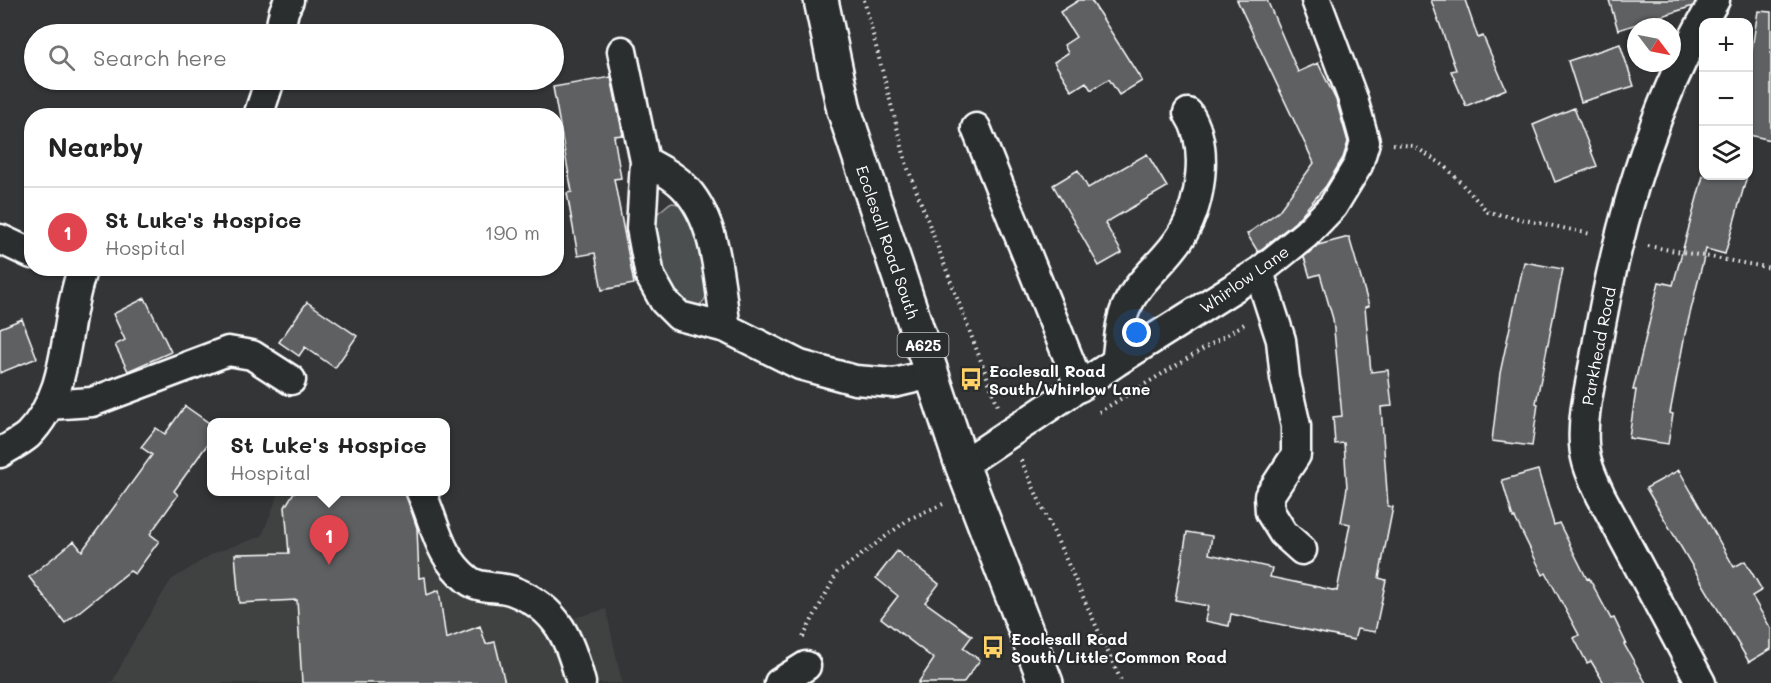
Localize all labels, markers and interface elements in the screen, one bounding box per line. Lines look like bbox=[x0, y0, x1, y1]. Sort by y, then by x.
north arrow bbox=[1627, 18, 1681, 72]
map controls bbox=[1699, 18, 1753, 180]
button: + bbox=[1699, 18, 1753, 72]
search box bbox=[24, 24, 564, 90]
icon: search bbox=[45, 41, 78, 74]
text: Search here bbox=[93, 43, 227, 72]
button: − bbox=[1699, 72, 1753, 126]
button: layers bbox=[1699, 126, 1753, 180]
text: Nearby bbox=[48, 130, 143, 164]
street label: Ecclesall Road South bbox=[852, 162, 924, 322]
text: St Luke's Hospice bbox=[105, 205, 301, 234]
text: 1 bbox=[63, 219, 72, 245]
text: 190 m bbox=[485, 219, 540, 245]
text: Hospital bbox=[105, 234, 186, 260]
street label: Whirlow Lane bbox=[1195, 241, 1293, 317]
street label: Parkhead Road bbox=[1576, 285, 1620, 407]
your location bbox=[1122, 318, 1151, 347]
road number: A625 bbox=[898, 333, 948, 357]
place label: Ecclesall Road South/Whirlow Lane bbox=[989, 360, 1150, 399]
bus stop icon: Ecclesall Road South/Whirlow Lane bbox=[958, 366, 984, 392]
popup bbox=[207, 418, 450, 496]
text: St Luke's Hospice bbox=[230, 430, 427, 459]
text: Hospital bbox=[230, 459, 311, 485]
pin: 1 bbox=[310, 516, 348, 565]
place label: Ecclesall Road South/Little Common Road bbox=[1011, 628, 1227, 667]
bus stop icon: Ecclesall Road South/Little Common Road bbox=[980, 634, 1006, 660]

